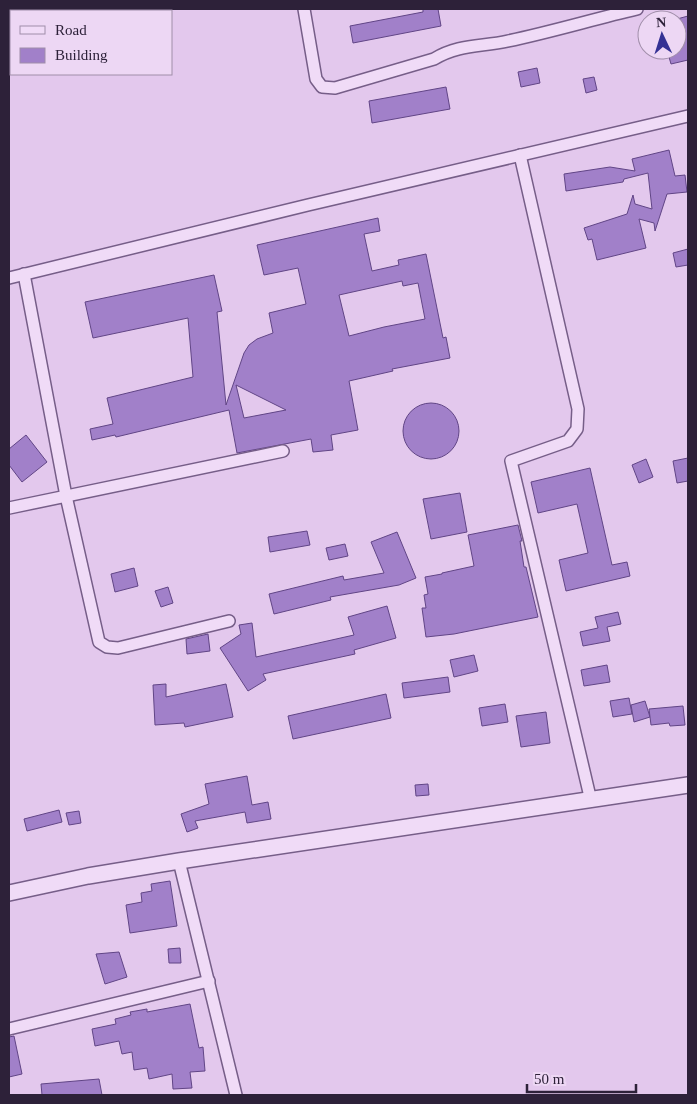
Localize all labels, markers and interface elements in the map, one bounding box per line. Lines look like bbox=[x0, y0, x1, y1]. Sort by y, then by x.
legend bbox=[10, 10, 172, 75]
north arrow bbox=[637, 10, 687, 60]
text: N bbox=[656, 15, 667, 30]
text: Road bbox=[55, 22, 87, 38]
text: Building bbox=[55, 47, 108, 63]
scale bar bbox=[527, 1062, 636, 1094]
text: 50 m bbox=[534, 1071, 565, 1087]

